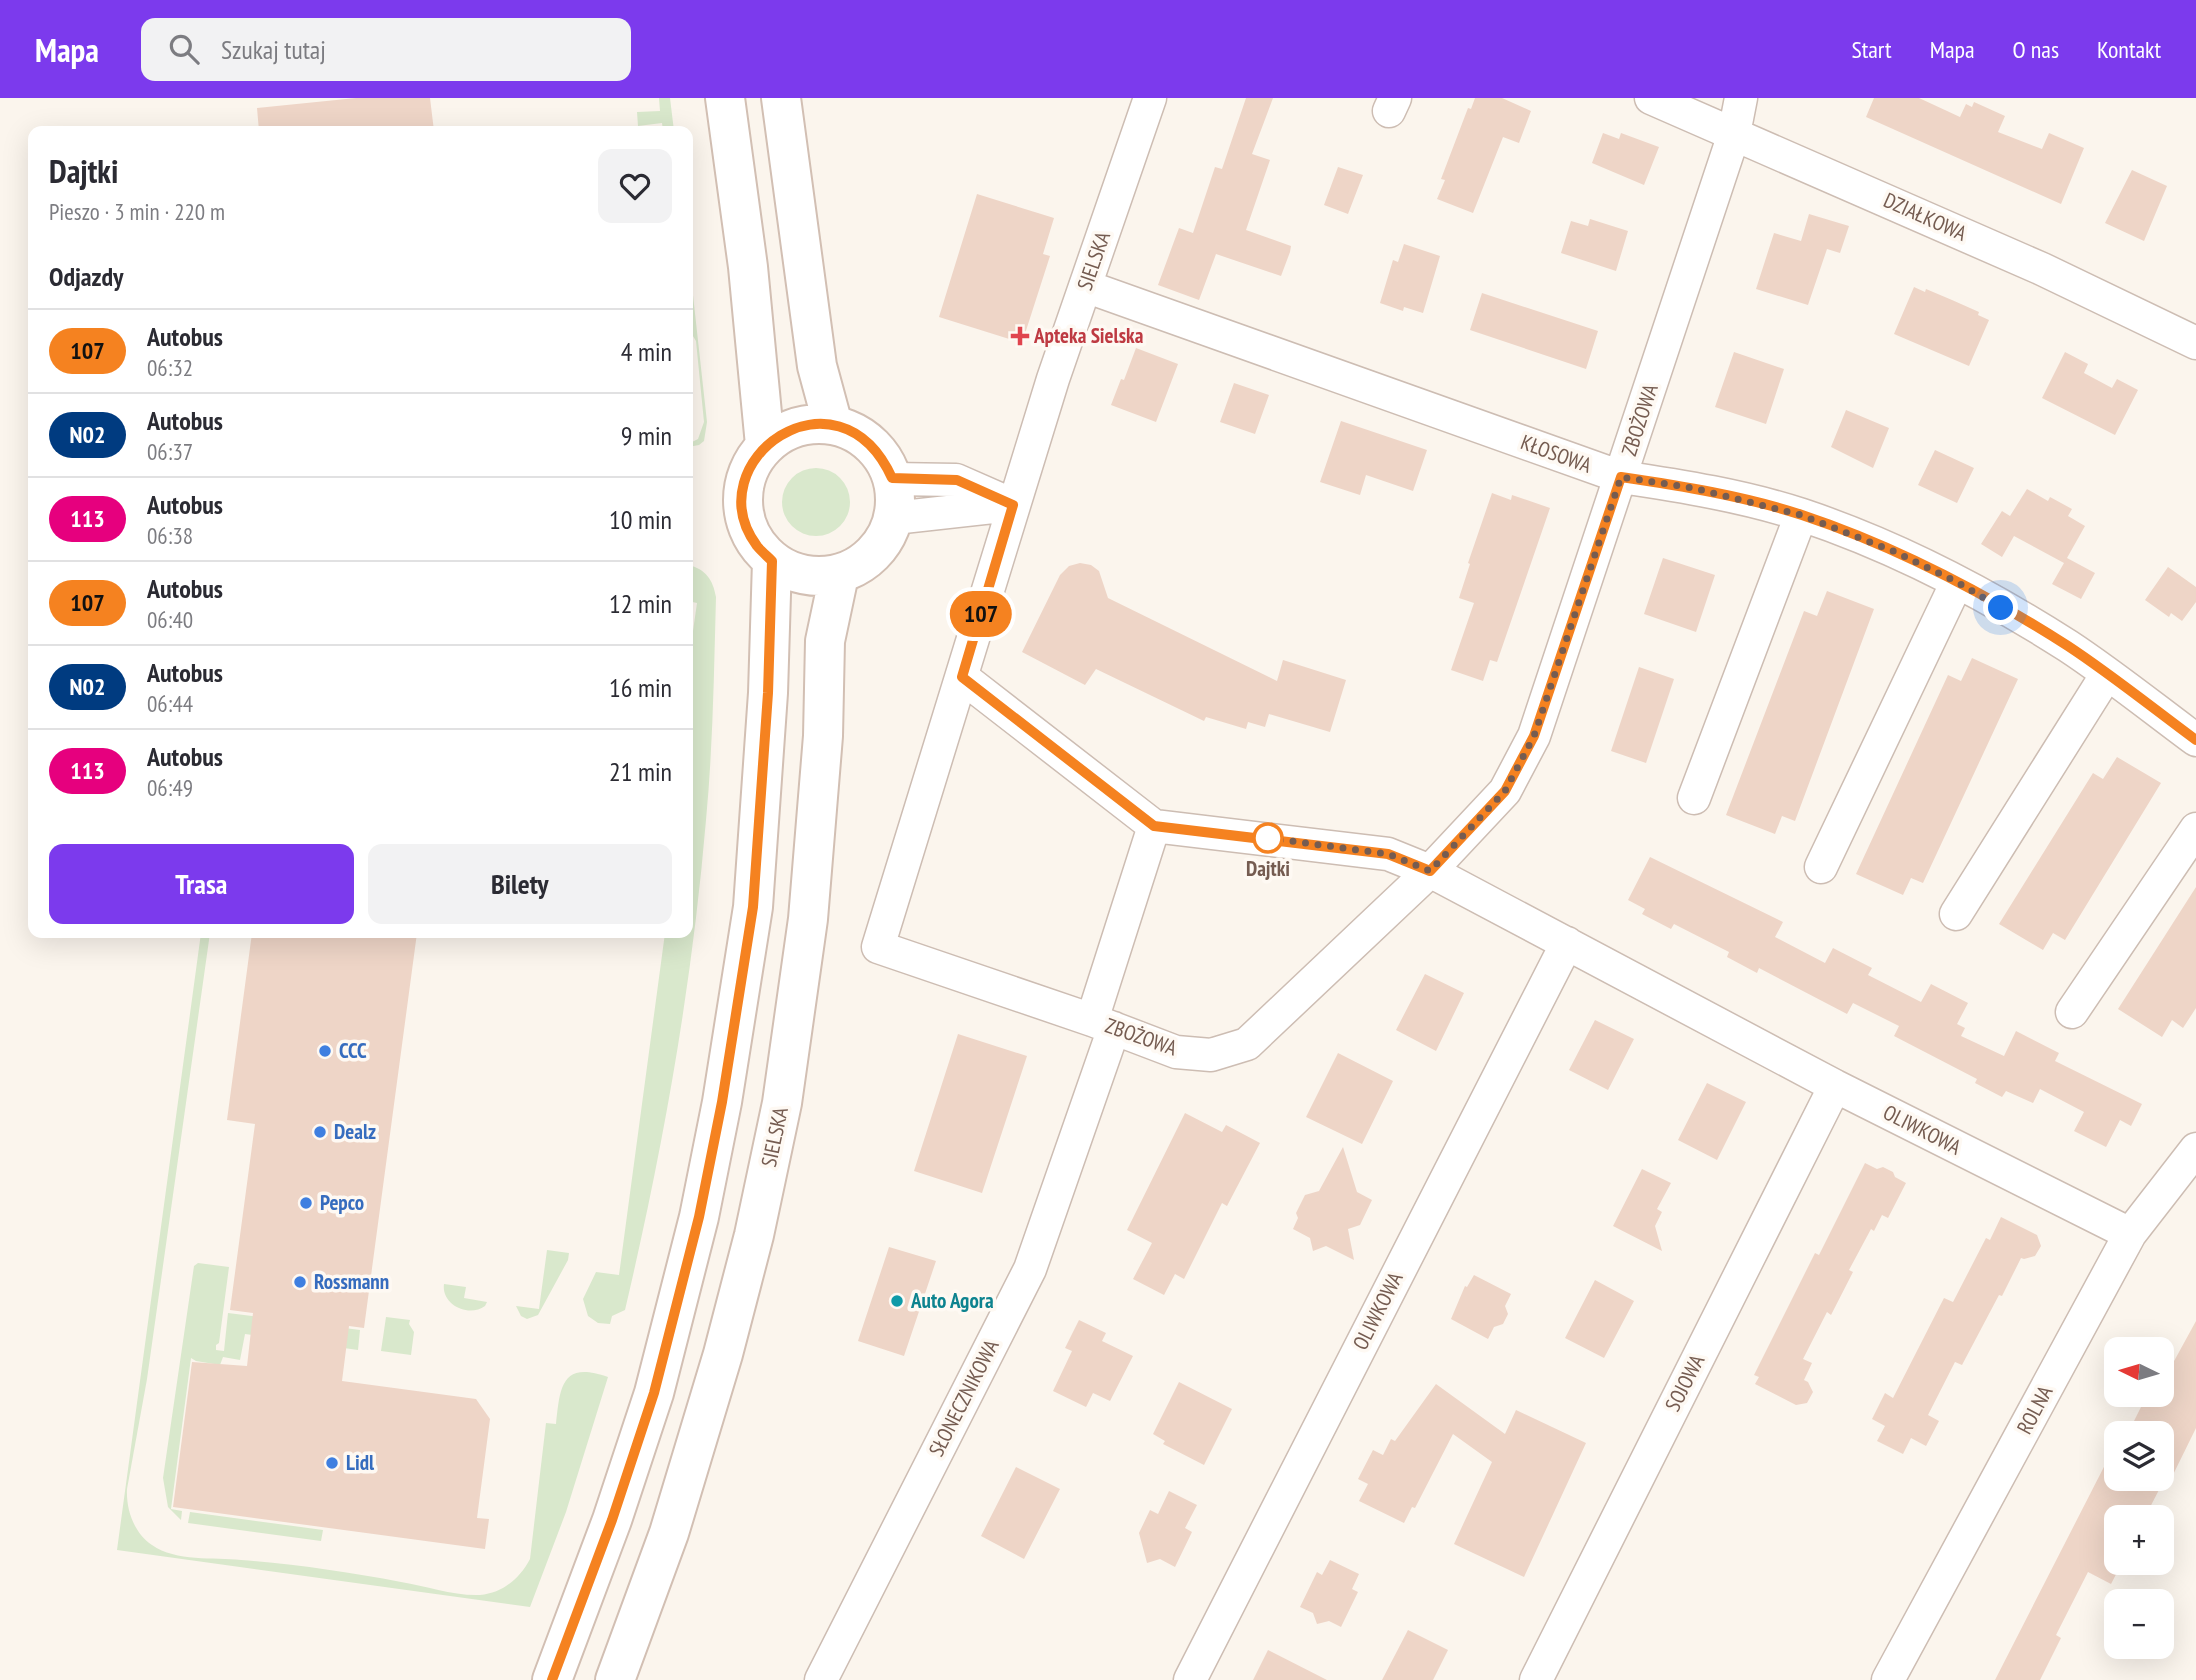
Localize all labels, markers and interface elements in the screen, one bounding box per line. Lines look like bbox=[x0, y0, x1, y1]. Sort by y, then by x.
search box bbox=[141, 18, 631, 81]
text: Mapa bbox=[35, 28, 99, 71]
icon: search bbox=[165, 30, 203, 68]
text: Szukaj tutaj bbox=[221, 33, 326, 66]
text: Start bbox=[1851, 34, 1892, 65]
text: Mapa bbox=[1930, 34, 1975, 65]
text: O nas bbox=[2013, 34, 2059, 65]
text: Kontakt bbox=[2097, 34, 2161, 65]
text: Dajtki bbox=[49, 149, 118, 192]
button: heart bbox=[598, 149, 672, 223]
street label: DZIAŁKOWA bbox=[1879, 186, 1971, 247]
text: Pieszo · 3 min · 220 m bbox=[49, 197, 225, 226]
street label: SIELSKA bbox=[1071, 228, 1116, 294]
text: Odjazdy bbox=[49, 260, 123, 293]
text: Autobus bbox=[147, 320, 223, 353]
place label: Apteka Sielska bbox=[1033, 322, 1144, 349]
marker: Apteka Sielska bbox=[1012, 328, 1028, 344]
text: 107 bbox=[70, 335, 105, 366]
text: 4 min bbox=[621, 335, 672, 368]
text: 06:32 bbox=[147, 353, 193, 382]
street label: ZBOŻOWA bbox=[1615, 381, 1664, 459]
text: Autobus bbox=[147, 404, 223, 437]
text: N02 bbox=[70, 419, 105, 450]
text: 9 min bbox=[621, 419, 672, 452]
street label: KŁOSOWA bbox=[1517, 428, 1595, 479]
text: 06:37 bbox=[147, 437, 193, 466]
text: Autobus bbox=[147, 488, 223, 521]
text: 113 bbox=[70, 503, 105, 534]
text: 10 min bbox=[609, 503, 672, 536]
text: 06:38 bbox=[147, 521, 193, 550]
text: Autobus bbox=[147, 572, 223, 605]
text: 107 bbox=[70, 587, 105, 618]
text: 12 min bbox=[609, 587, 672, 620]
your location bbox=[1983, 590, 2018, 625]
line badge: 107 bbox=[941, 591, 1021, 637]
text: 107 bbox=[964, 598, 998, 629]
text: 06:40 bbox=[147, 605, 193, 634]
text: Autobus bbox=[147, 656, 223, 689]
text: N02 bbox=[70, 671, 105, 702]
text: 16 min bbox=[609, 671, 672, 704]
text: 06:44 bbox=[147, 689, 193, 718]
text: Autobus bbox=[147, 740, 223, 773]
text: 113 bbox=[70, 755, 105, 786]
text: 21 min bbox=[609, 755, 672, 788]
text: 06:49 bbox=[147, 773, 193, 802]
marker: Dajtki bbox=[1253, 823, 1283, 853]
button: Trasa bbox=[49, 844, 354, 924]
button: Bilety bbox=[368, 844, 672, 924]
place label: Dajtki bbox=[1246, 855, 1290, 882]
street label: ZBOŻOWA bbox=[1102, 1012, 1180, 1061]
place label: CCC bbox=[339, 1037, 367, 1064]
marker: CCC bbox=[317, 1043, 333, 1059]
street label: OLIWKOWA bbox=[1879, 1098, 1966, 1161]
street label: SIELSKA bbox=[755, 1104, 794, 1169]
place label: Dealz bbox=[334, 1118, 376, 1145]
marker: Dealz bbox=[312, 1124, 328, 1140]
place label: Pepco bbox=[320, 1189, 364, 1216]
marker: Pepco bbox=[298, 1195, 314, 1211]
street label: OLIWKOWA bbox=[1346, 1267, 1409, 1354]
place label: Rossmann bbox=[314, 1268, 389, 1295]
marker: Rossmann bbox=[292, 1274, 308, 1290]
place label: Auto Agora bbox=[910, 1287, 994, 1314]
marker: Auto Agora bbox=[889, 1293, 905, 1309]
street label: SŁONECZNIKOWA bbox=[923, 1335, 1005, 1461]
north arrow bbox=[2104, 1337, 2174, 1407]
map controls bbox=[2104, 1337, 2174, 1659]
street label: SOJOWA bbox=[1659, 1350, 1710, 1416]
street label: ROLNA bbox=[2011, 1381, 2058, 1439]
button: layers bbox=[2104, 1421, 2174, 1491]
place label: Lidl bbox=[346, 1449, 375, 1476]
marker: Lidl bbox=[324, 1455, 340, 1471]
button: + bbox=[2104, 1505, 2174, 1575]
button: − bbox=[2104, 1589, 2174, 1659]

